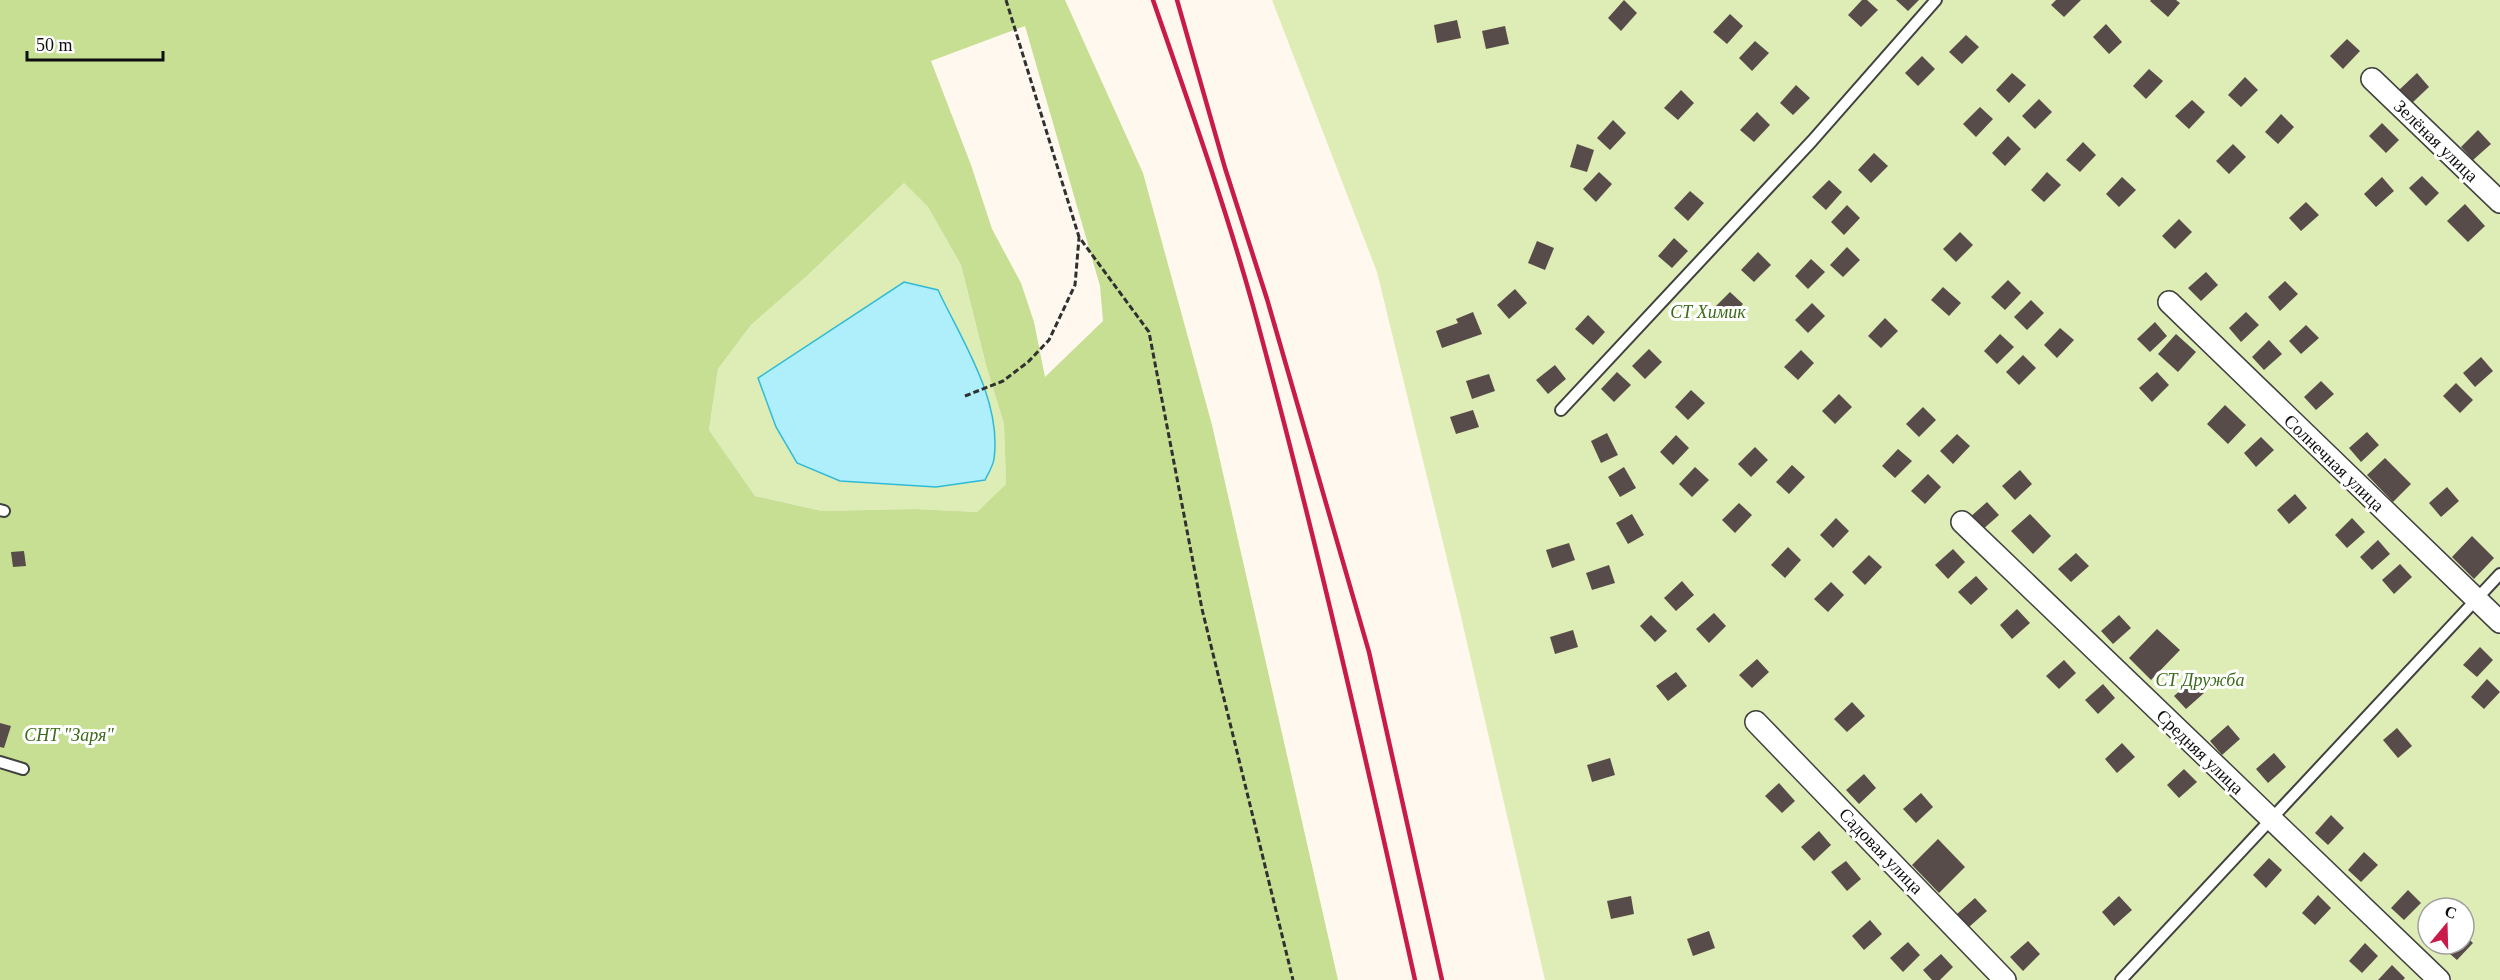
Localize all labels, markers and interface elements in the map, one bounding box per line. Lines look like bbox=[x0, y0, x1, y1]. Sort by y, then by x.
scale bar bbox=[27, 24, 164, 62]
text: 50 m bbox=[36, 35, 73, 55]
street label: Зелёная улица bbox=[2390, 96, 2482, 186]
park label: СТ Химик bbox=[1670, 302, 1746, 322]
street label: Солнечная улица bbox=[2280, 410, 2388, 516]
park label: СТ Дружба bbox=[2156, 670, 2244, 690]
street label: Средняя улица bbox=[2152, 706, 2248, 798]
park label: СНТ "Заря" bbox=[24, 725, 114, 745]
street label: Садовая улица bbox=[1835, 804, 1927, 898]
north arrow bbox=[2416, 896, 2476, 956]
text: С bbox=[2442, 902, 2459, 922]

